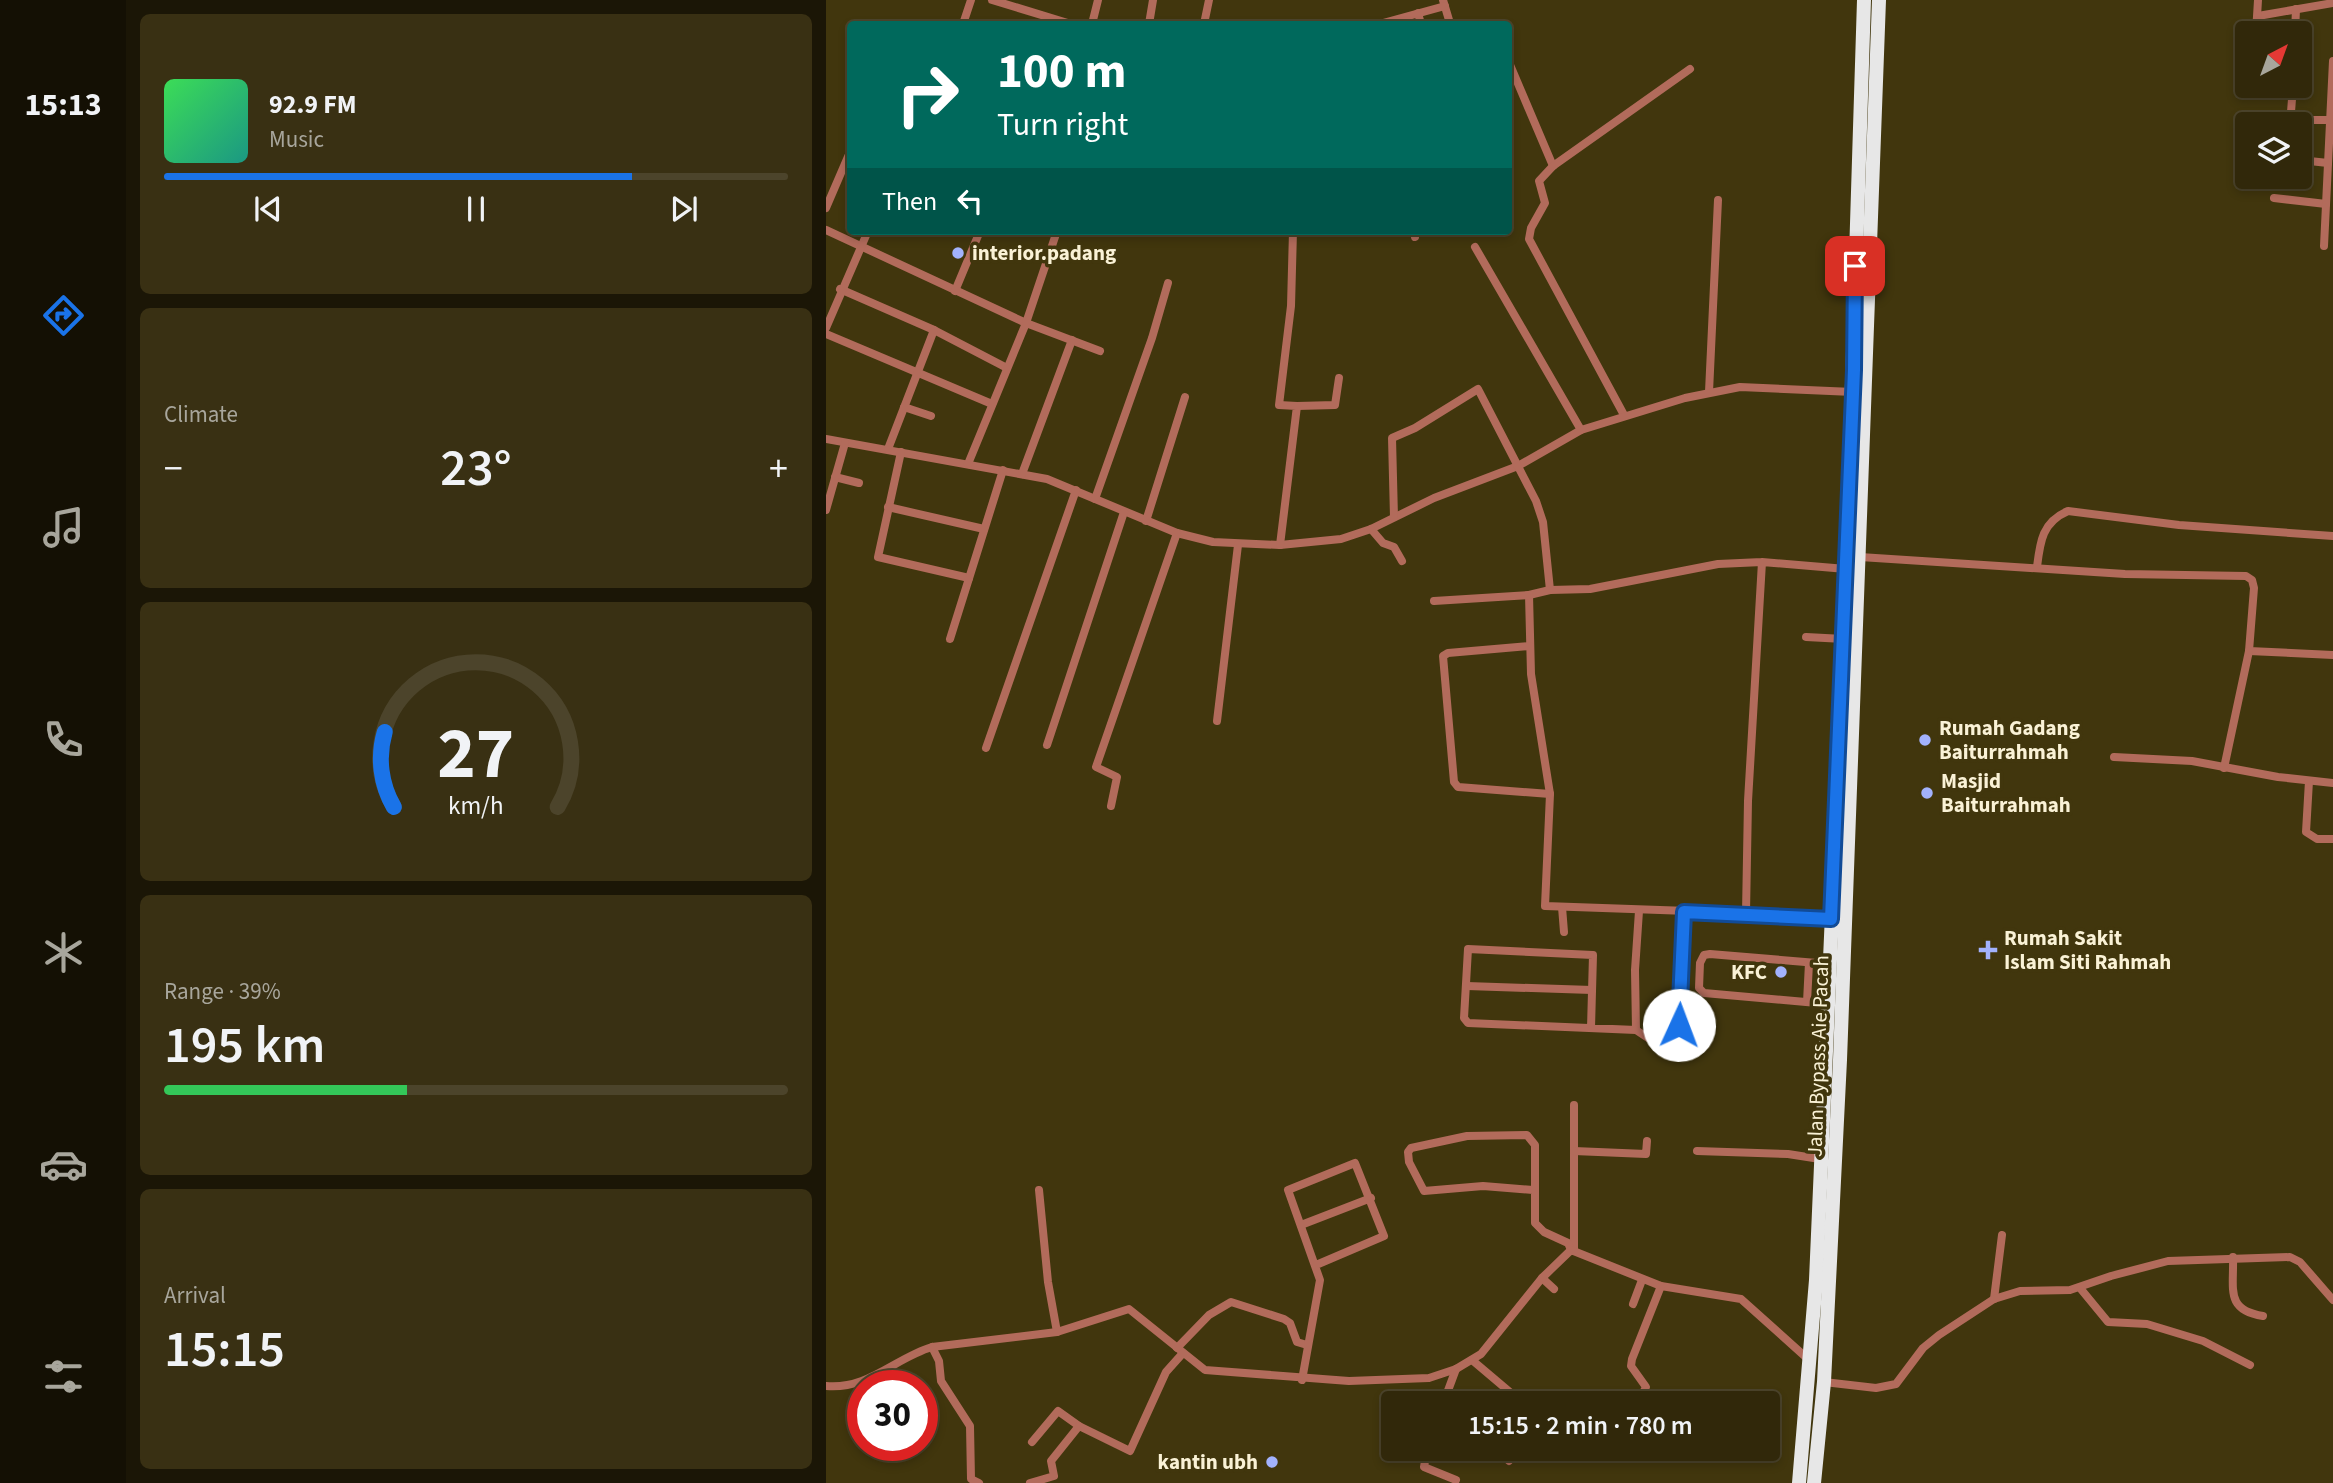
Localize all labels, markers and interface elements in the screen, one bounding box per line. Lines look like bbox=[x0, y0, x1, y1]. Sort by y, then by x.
north arrow bbox=[2235, 21, 2312, 98]
map controls bbox=[2235, 21, 2312, 189]
text: 100 m bbox=[997, 37, 1126, 107]
icon: right bbox=[882, 49, 973, 140]
text: 15:13 bbox=[24, 82, 102, 128]
text: 92.9 FM bbox=[269, 86, 357, 123]
text: Turn right bbox=[997, 102, 1128, 148]
button: layers bbox=[2235, 112, 2312, 189]
text: Music bbox=[269, 123, 324, 156]
icon: left bbox=[951, 182, 989, 220]
text: Then bbox=[882, 183, 937, 220]
icon: previous bbox=[249, 190, 287, 228]
icon: pause bbox=[457, 190, 495, 228]
icon: next bbox=[665, 190, 703, 228]
pin bbox=[1825, 236, 1885, 296]
place label: interior.padang bbox=[972, 238, 1116, 268]
marker: interior.padang bbox=[950, 245, 966, 261]
icon: arrive bbox=[1836, 247, 1874, 285]
icon: directions bbox=[39, 291, 88, 340]
text: Climate bbox=[164, 398, 238, 431]
text: 23° bbox=[440, 432, 512, 506]
text: − bbox=[164, 442, 183, 496]
text: + bbox=[769, 442, 788, 496]
icon: music bbox=[39, 503, 88, 552]
text: 27 bbox=[438, 703, 514, 807]
place label: Rumah Gadang Baiturrahmah bbox=[1939, 713, 2080, 767]
icon: phone bbox=[39, 715, 88, 764]
marker: Rumah Gadang Baiturrahmah bbox=[1917, 732, 1933, 748]
place label: Masjid Baiturrahmah bbox=[1941, 766, 2071, 820]
marker: Masjid Baiturrahmah bbox=[1919, 785, 1935, 801]
text: km/h bbox=[448, 788, 504, 824]
place label: Rumah Sakit Islam Siti Rahmah bbox=[2004, 923, 2171, 977]
icon: climate bbox=[39, 928, 88, 977]
marker: Rumah Sakit Islam Siti Rahmah bbox=[1978, 940, 1998, 960]
street label: Jalan Bypass Aie Pacah bbox=[1799, 955, 1837, 1157]
place label: KFC bbox=[1731, 957, 1767, 987]
marker: KFC bbox=[1773, 964, 1789, 980]
text: Range · 39% bbox=[164, 975, 281, 1008]
position arrow bbox=[1642, 988, 1716, 1062]
text: 195 km bbox=[164, 1009, 325, 1083]
icon: car bbox=[39, 1140, 88, 1189]
text: Arrival bbox=[164, 1279, 226, 1312]
text: 15:15 bbox=[164, 1313, 285, 1387]
icon: filters bbox=[39, 1352, 88, 1401]
speed limit sign: 30 bbox=[847, 1370, 938, 1461]
text: 15:15 · 2 min · 780 m bbox=[1468, 1407, 1693, 1444]
place label: kantin ubh bbox=[1158, 1447, 1258, 1477]
marker: kantin ubh bbox=[1264, 1454, 1280, 1470]

